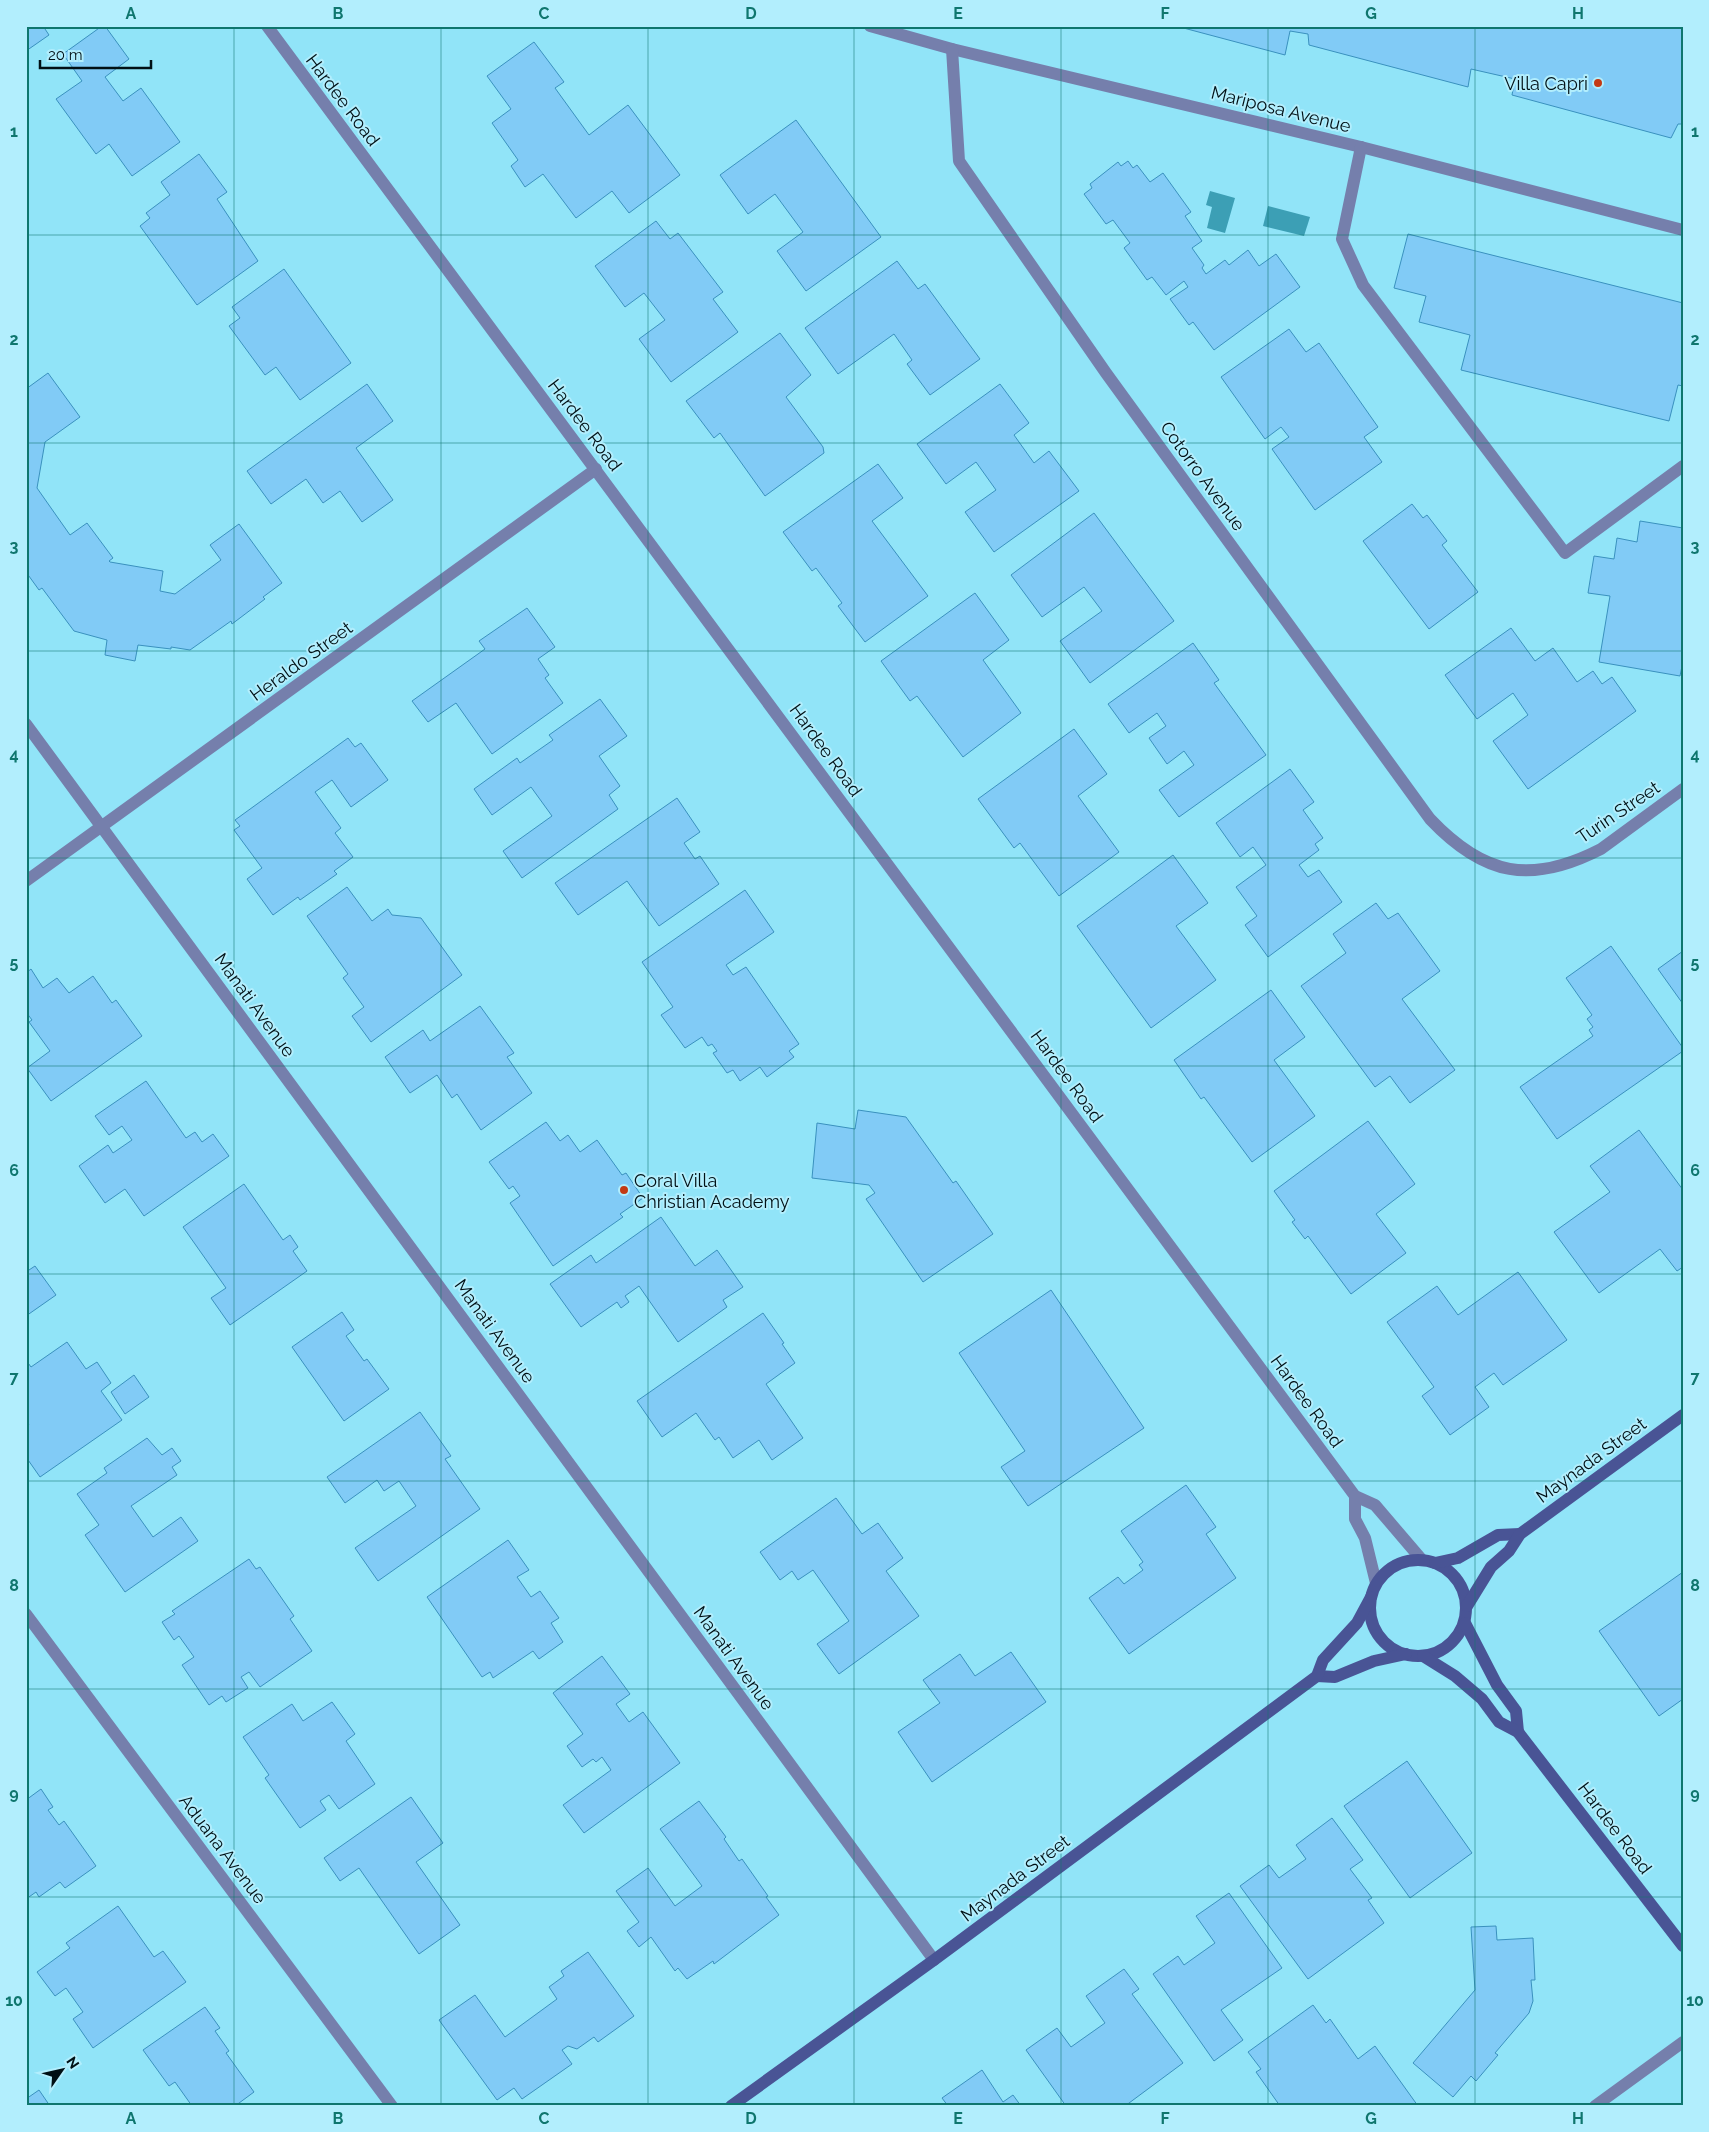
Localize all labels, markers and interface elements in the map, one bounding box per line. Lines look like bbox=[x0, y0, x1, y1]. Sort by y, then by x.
text: A bbox=[126, 4, 137, 23]
text: B bbox=[333, 4, 344, 23]
text: C bbox=[539, 4, 550, 23]
text: D bbox=[745, 4, 757, 23]
text: E bbox=[953, 4, 963, 23]
text: F bbox=[1160, 4, 1170, 23]
text: G bbox=[1365, 4, 1377, 23]
text: H bbox=[1572, 4, 1584, 23]
scale bar bbox=[40, 38, 151, 70]
text: 20 m bbox=[48, 46, 83, 64]
street label: Hardee Road bbox=[302, 50, 384, 150]
place label: Villa Capri bbox=[1504, 73, 1588, 94]
marker: Villa Capri bbox=[1592, 77, 1604, 89]
street label: Mariposa Avenue bbox=[1209, 81, 1353, 137]
text: 1 bbox=[10, 122, 18, 141]
text: 1 bbox=[1691, 122, 1699, 141]
text: 2 bbox=[9, 330, 19, 349]
text: 2 bbox=[1690, 330, 1700, 349]
street label: Hardee Road bbox=[544, 375, 626, 475]
street label: Cotorro Avenue bbox=[1156, 417, 1250, 535]
text: 3 bbox=[10, 537, 19, 556]
text: 3 bbox=[1691, 537, 1700, 556]
street label: Heraldo Street bbox=[246, 617, 356, 705]
street label: Hardee Road bbox=[785, 700, 867, 800]
text: 4 bbox=[9, 745, 19, 764]
text: 4 bbox=[1690, 745, 1700, 764]
street label: Turin Street bbox=[1573, 777, 1663, 847]
street label: Manati Avenue bbox=[210, 949, 300, 1061]
text: 5 bbox=[10, 953, 19, 972]
text: 5 bbox=[1691, 953, 1700, 972]
street label: Hardee Road bbox=[1026, 1026, 1108, 1126]
text: 6 bbox=[9, 1161, 19, 1180]
text: 6 bbox=[1690, 1161, 1700, 1180]
place label: Coral Villa Christian Academy bbox=[634, 1170, 790, 1212]
marker: Coral Villa Christian Academy bbox=[618, 1184, 630, 1196]
street label: Manati Avenue bbox=[450, 1275, 540, 1387]
street label: Hardee Road bbox=[1266, 1351, 1348, 1451]
text: 7 bbox=[10, 1368, 19, 1387]
text: 7 bbox=[1691, 1368, 1700, 1387]
street label: Maynada Street bbox=[1532, 1413, 1650, 1507]
text: 8 bbox=[9, 1576, 19, 1595]
text: 8 bbox=[1690, 1576, 1700, 1595]
street label: Manati Avenue bbox=[689, 1602, 779, 1714]
street label: Hardee Road bbox=[1574, 1778, 1656, 1878]
text: 9 bbox=[9, 1784, 19, 1803]
text: 9 bbox=[1690, 1784, 1700, 1803]
street label: Aduana Avenue bbox=[175, 1790, 271, 1908]
street label: Maynada Street bbox=[956, 1830, 1074, 1926]
text: 10 bbox=[5, 1991, 23, 2010]
text: 10 bbox=[1686, 1991, 1704, 2010]
north arrow bbox=[38, 2044, 88, 2094]
text: N bbox=[63, 2054, 82, 2072]
text: A bbox=[126, 2109, 137, 2128]
text: B bbox=[333, 2109, 344, 2128]
text: C bbox=[539, 2109, 550, 2128]
text: D bbox=[745, 2109, 757, 2128]
text: E bbox=[953, 2109, 963, 2128]
text: F bbox=[1160, 2109, 1170, 2128]
text: G bbox=[1365, 2109, 1377, 2128]
text: H bbox=[1572, 2109, 1584, 2128]

